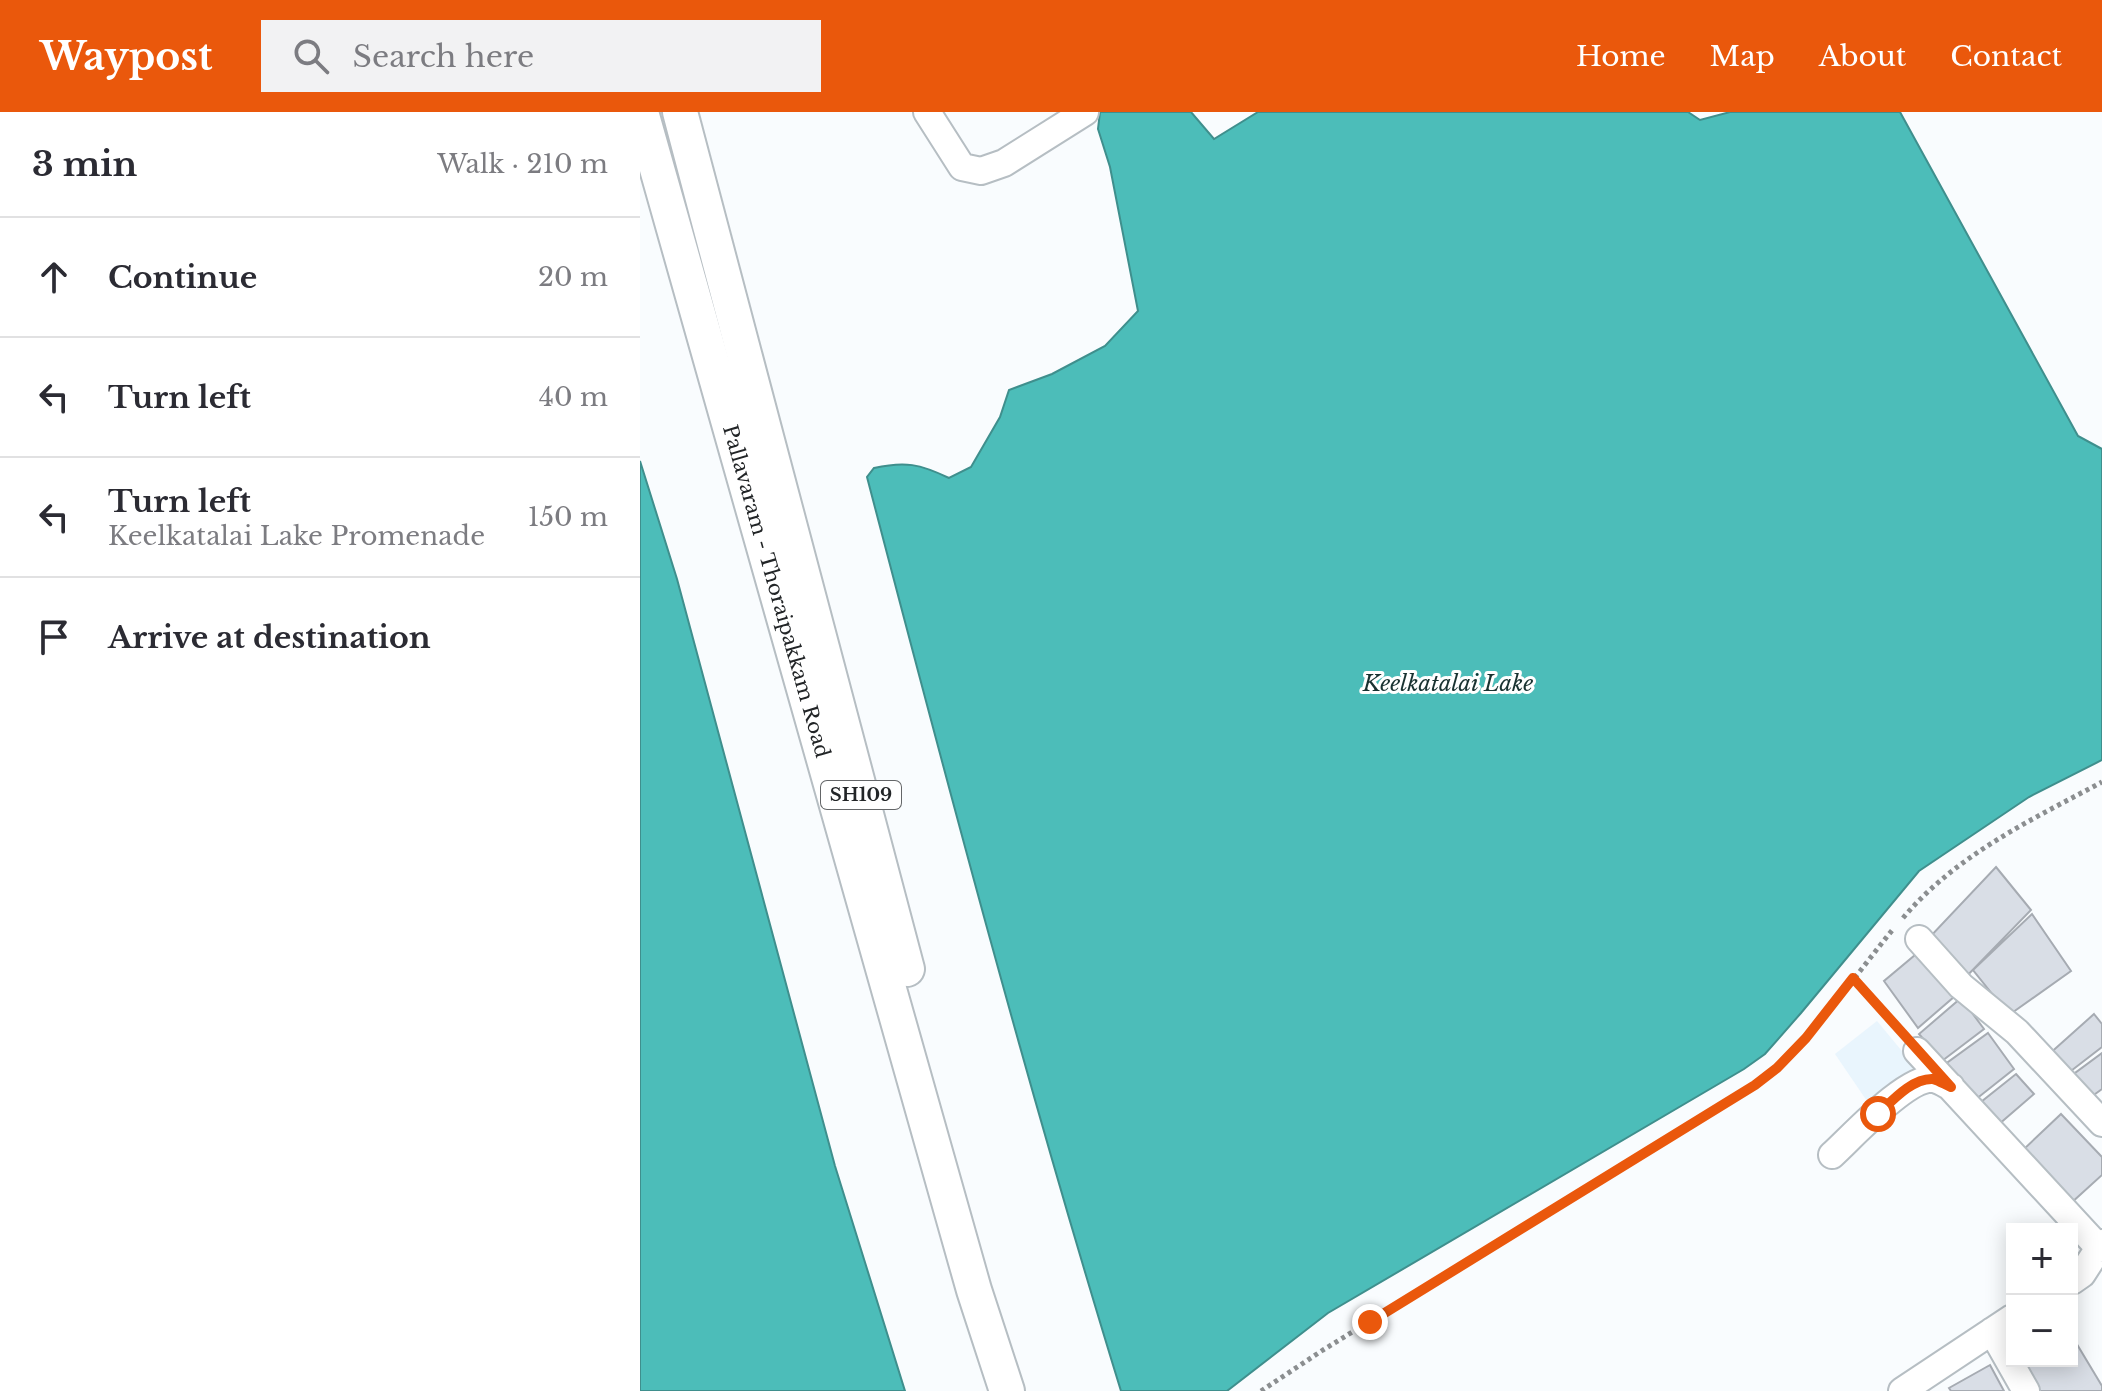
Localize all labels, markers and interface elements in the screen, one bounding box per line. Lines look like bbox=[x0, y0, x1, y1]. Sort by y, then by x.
search box bbox=[261, 20, 821, 92]
text: Waypost bbox=[40, 33, 213, 80]
icon: search bbox=[289, 34, 333, 78]
text: Search here bbox=[353, 38, 534, 75]
text: Home bbox=[1576, 39, 1666, 74]
text: Map bbox=[1710, 39, 1775, 74]
text: About bbox=[1819, 39, 1906, 74]
text: Contact bbox=[1950, 39, 2062, 74]
text: 3 min bbox=[32, 143, 137, 185]
text: Walk · 210 m bbox=[437, 148, 608, 180]
icon: ahead bbox=[32, 255, 76, 299]
text: Continue bbox=[108, 259, 257, 296]
text: 20 m bbox=[538, 261, 608, 293]
icon: left bbox=[32, 375, 76, 419]
text: Turn left bbox=[108, 379, 251, 416]
text: 40 m bbox=[539, 381, 608, 413]
street label: Pallavaram - Thoraipakkam Road bbox=[718, 422, 835, 760]
text: Turn left bbox=[108, 483, 251, 520]
icon: left bbox=[32, 495, 76, 539]
text: 150 m bbox=[528, 501, 608, 533]
text: Keelkatalai Lake Promenade bbox=[108, 520, 485, 552]
icon: arrive bbox=[32, 615, 76, 659]
text: Arrive at destination bbox=[108, 619, 431, 656]
water label: Keelkatalai Lake bbox=[1362, 670, 1533, 697]
road number: SH109 bbox=[821, 781, 901, 809]
route start bbox=[1860, 1096, 1896, 1132]
map controls bbox=[2006, 1223, 2078, 1367]
button: + bbox=[2006, 1223, 2078, 1295]
button: − bbox=[2006, 1295, 2078, 1367]
route end bbox=[1352, 1304, 1388, 1340]

